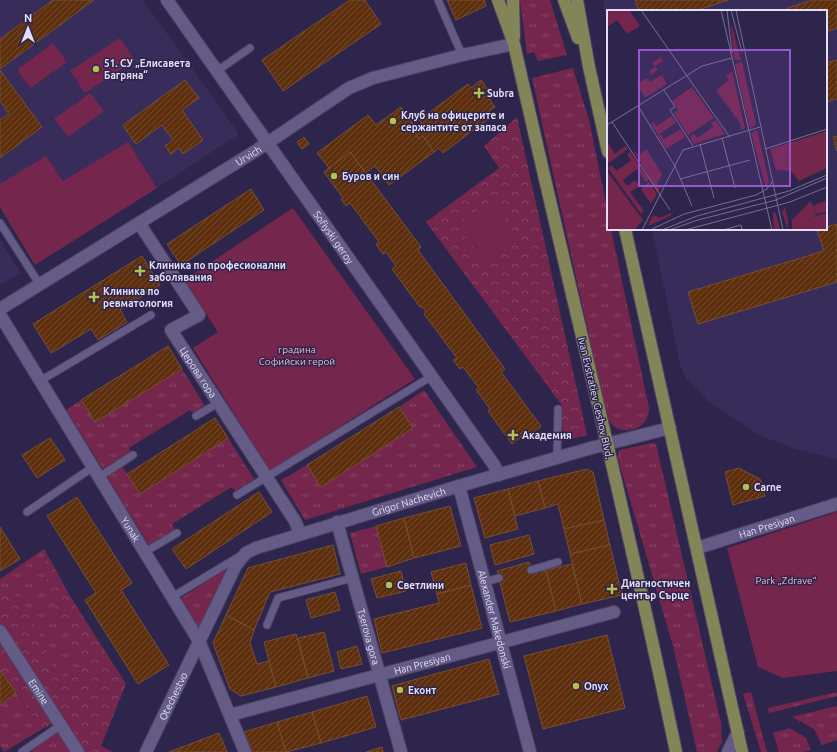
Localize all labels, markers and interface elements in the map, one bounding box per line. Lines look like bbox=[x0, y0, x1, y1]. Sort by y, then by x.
north arrow bbox=[8, 8, 48, 48]
inset map bbox=[607, 10, 827, 230]
text: N bbox=[24, 12, 32, 24]
place label: 51. СУ „Елисавета Багряна“ bbox=[104, 58, 190, 81]
marker: 51. СУ „Елисавета Багряна“ bbox=[91, 64, 101, 74]
marker: Subra bbox=[474, 88, 484, 98]
place label: Subra bbox=[487, 88, 514, 99]
place label: Клуб на офицерите и сержантите от запаса bbox=[401, 110, 507, 133]
marker: Клуб на офицерите и сержантите от запаса bbox=[388, 116, 398, 126]
street label: Urvich bbox=[234, 144, 264, 168]
marker: Буров и син bbox=[329, 171, 339, 181]
place label: Буров и син bbox=[342, 171, 399, 182]
street label: Sofiyski geroy bbox=[311, 209, 356, 266]
place label: Клиника по професионални заболявания bbox=[149, 260, 286, 283]
marker: Клиника по професионални заболявания bbox=[134, 265, 146, 277]
place label: Клиника по ревматология bbox=[103, 286, 173, 309]
marker: Клиника по ревматология bbox=[88, 291, 100, 303]
street label: Ivan Evstratiev Geshov Blvd. bbox=[576, 336, 615, 460]
park label: градина Софийски герой bbox=[259, 344, 335, 367]
street label: Церова гора bbox=[178, 345, 218, 400]
marker: Академия bbox=[507, 429, 519, 441]
place label: Академия bbox=[522, 430, 572, 441]
marker: Carne bbox=[741, 482, 751, 492]
place label: Carne bbox=[754, 482, 782, 493]
street label: Grigor Nachevich bbox=[371, 485, 447, 518]
street label: Han Presiyan bbox=[738, 513, 796, 541]
street label: Yunak bbox=[119, 515, 142, 544]
street label: Alexander Makedonski bbox=[476, 569, 513, 670]
park label: Park „Zdrave“ bbox=[755, 575, 817, 586]
place label: Диагностичен център Сърце bbox=[621, 578, 690, 601]
marker: Светлини bbox=[384, 580, 394, 590]
place label: Светлини bbox=[397, 580, 444, 591]
marker: Диагностичен център Сърце bbox=[606, 583, 618, 595]
street label: Tserova gora bbox=[355, 608, 381, 666]
street label: Han Presiyan bbox=[393, 651, 452, 677]
street label: Otechestvo bbox=[157, 670, 190, 722]
street label: Emine bbox=[26, 677, 51, 707]
marker: Onyx bbox=[571, 681, 581, 691]
place label: Onyx bbox=[584, 681, 609, 692]
marker: Еконт bbox=[395, 685, 405, 695]
place label: Еконт bbox=[408, 685, 436, 696]

